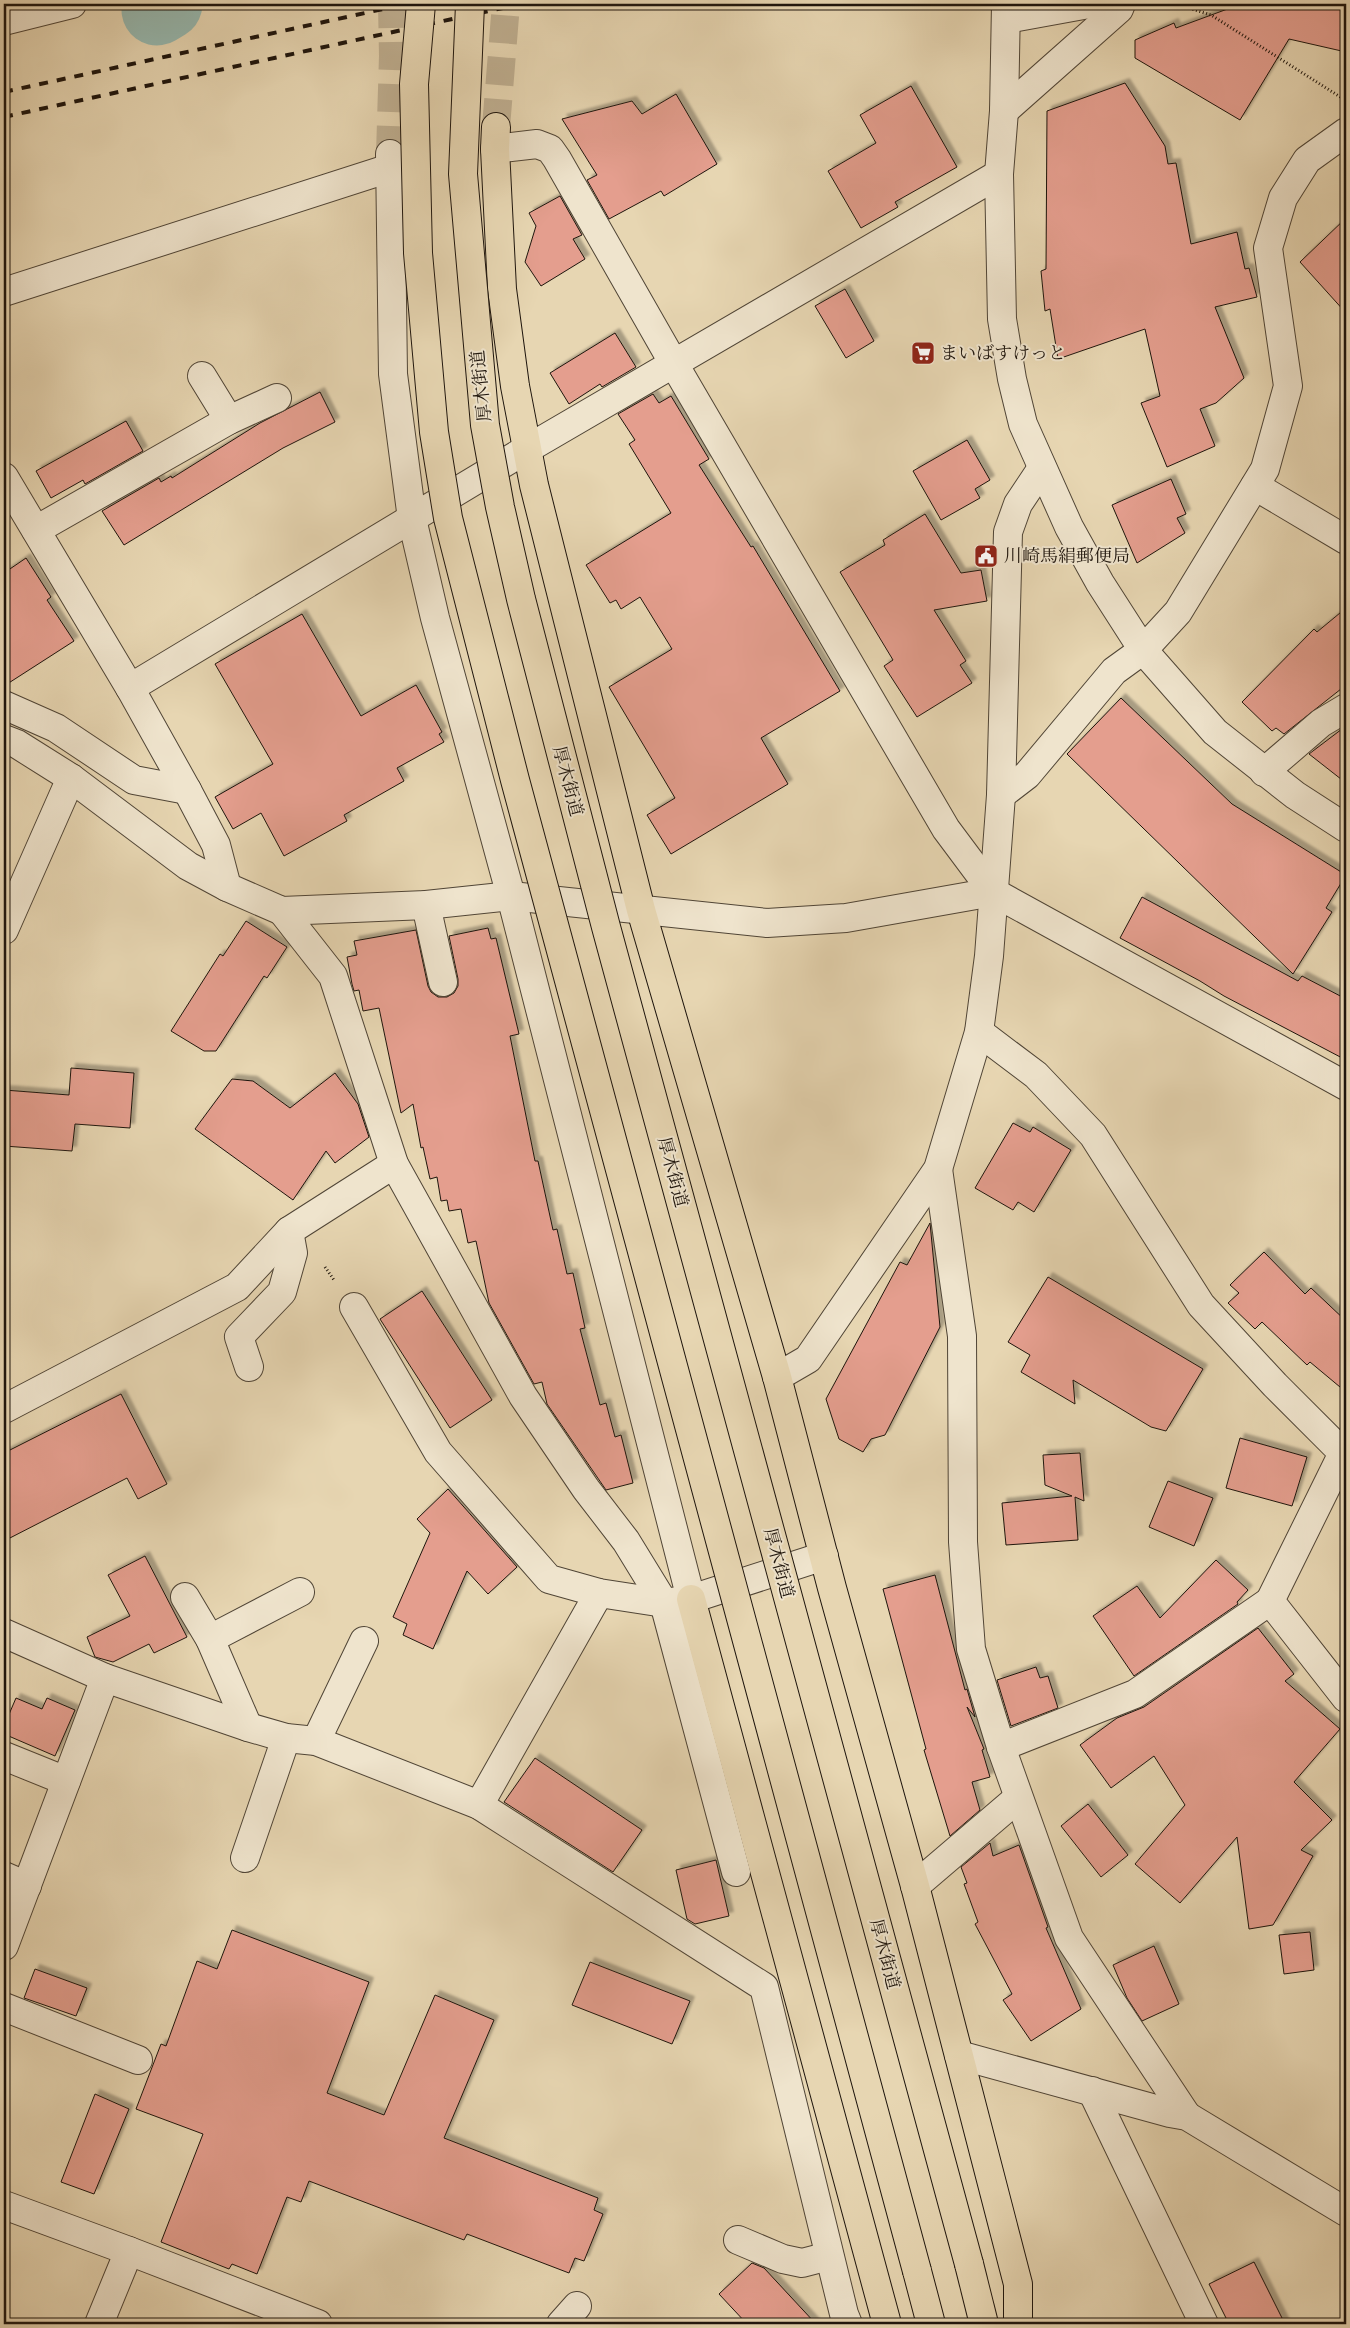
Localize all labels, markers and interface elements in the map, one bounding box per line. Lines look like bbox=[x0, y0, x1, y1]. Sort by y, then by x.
supermarket icon: まいばすけっと bbox=[910, 340, 936, 366]
place label: まいばすけっと bbox=[940, 341, 1066, 366]
street label: 厚木街道 bbox=[465, 349, 498, 423]
public building icon: 川崎馬絹郵便局 bbox=[973, 543, 999, 569]
place label: 川崎馬絹郵便局 bbox=[1004, 544, 1130, 569]
street label: 厚木街道 bbox=[546, 743, 589, 819]
street label: 厚木街道 bbox=[651, 1134, 694, 1210]
street label: 厚木街道 bbox=[757, 1525, 800, 1601]
street label: 厚木街道 bbox=[863, 1916, 906, 1992]

